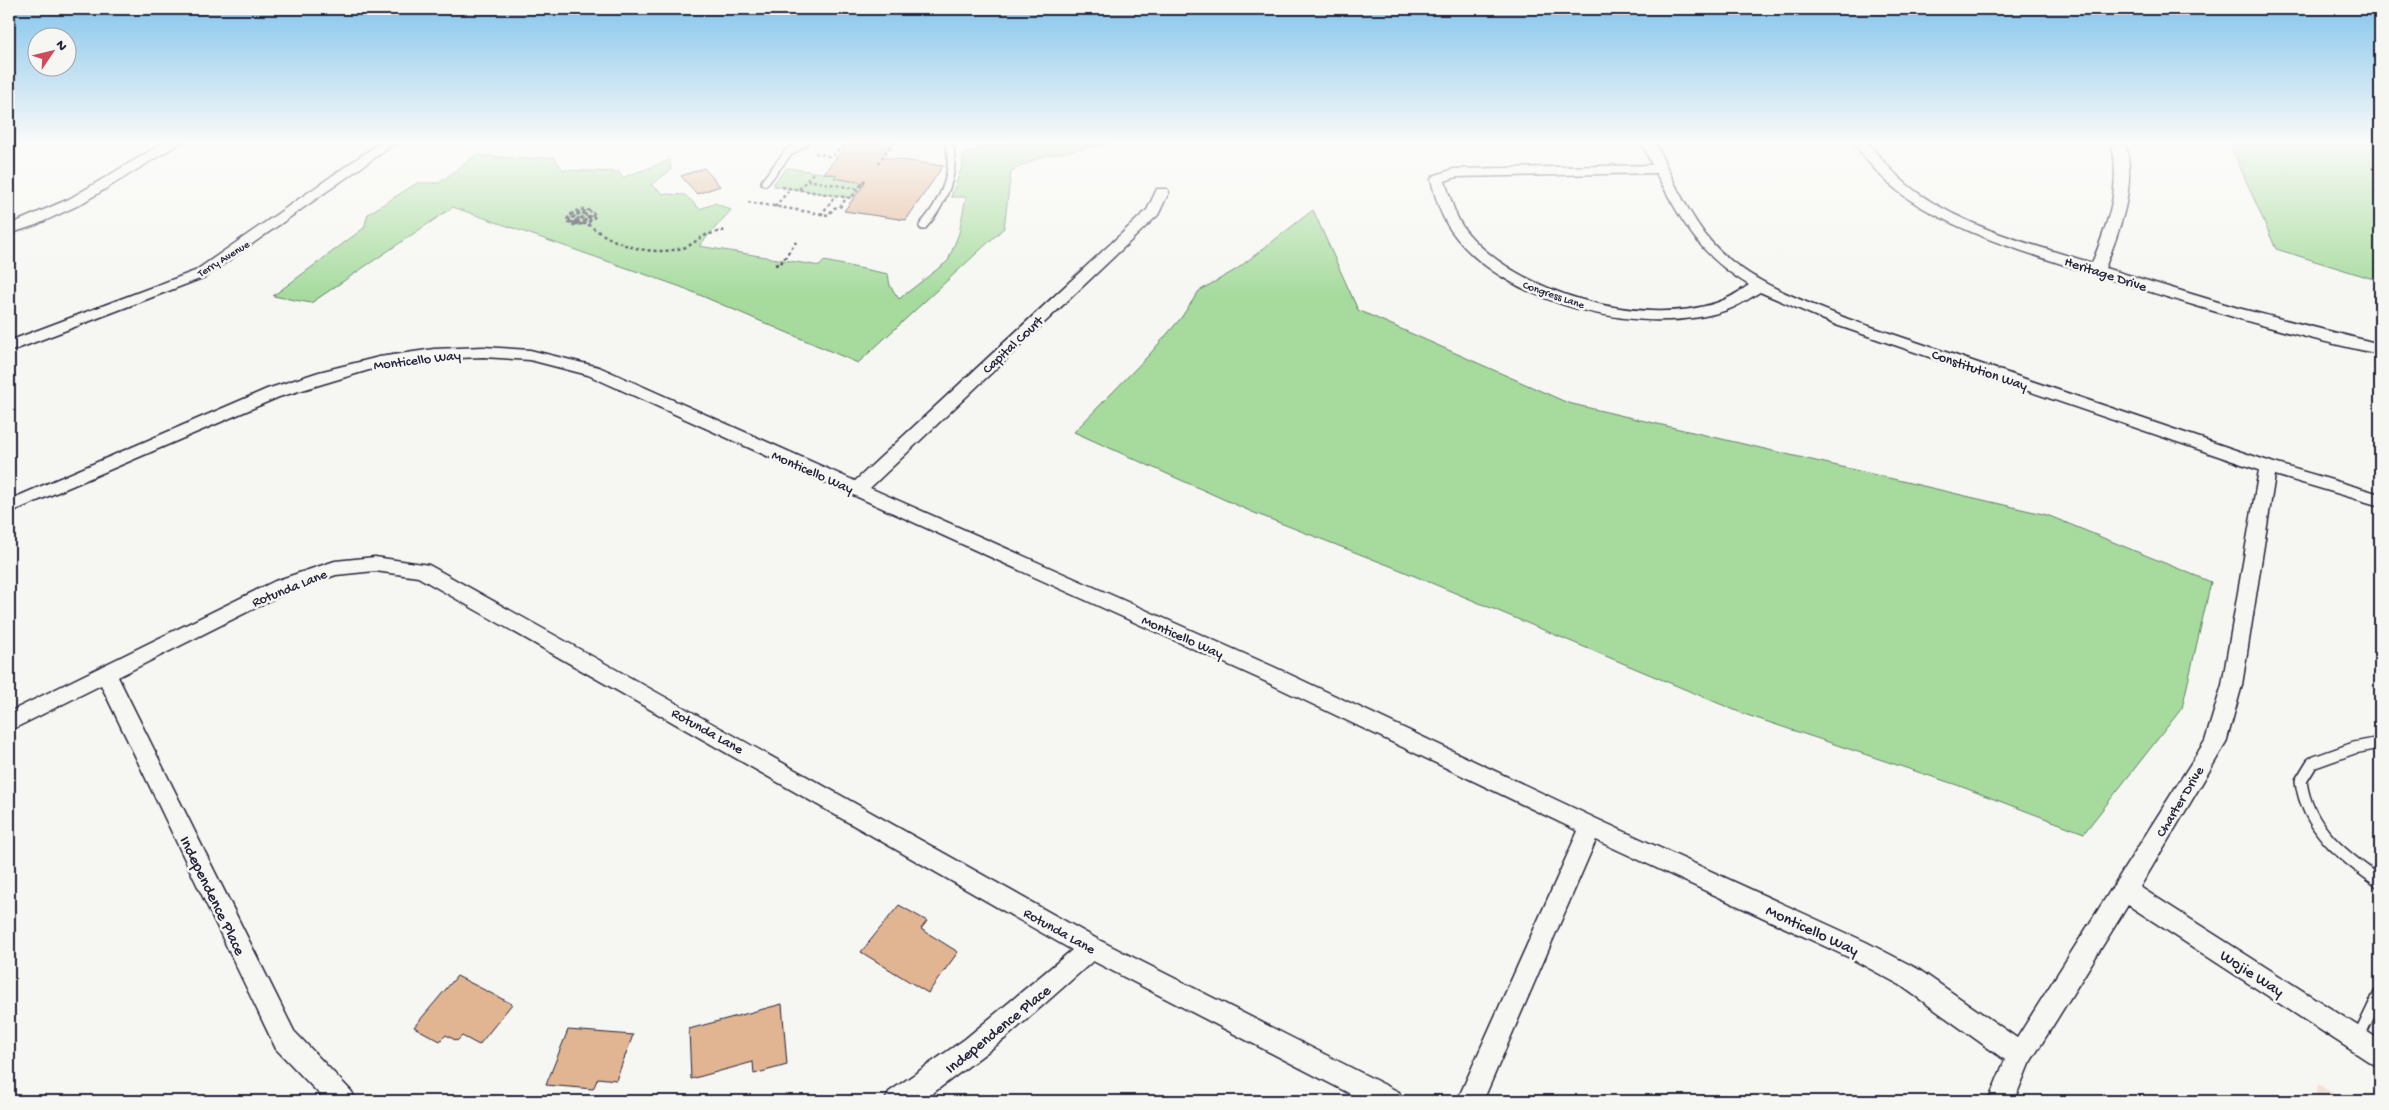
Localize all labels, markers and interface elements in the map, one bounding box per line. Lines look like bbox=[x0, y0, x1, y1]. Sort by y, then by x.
north arrow bbox=[28, 28, 78, 78]
text: N bbox=[51, 37, 70, 55]
street label: Terry Avenue bbox=[195, 239, 252, 281]
street label: Heritage Drive bbox=[2062, 254, 2149, 297]
street label: Congress Lane bbox=[1521, 280, 1586, 312]
street label: Capital Court bbox=[980, 312, 1049, 378]
street label: Constitution Way bbox=[1929, 347, 2029, 396]
street label: Monticello Way bbox=[373, 348, 462, 375]
street label: Monticello Way bbox=[768, 448, 856, 499]
street label: Rotunda Lane bbox=[250, 566, 331, 612]
street label: Monticello Way bbox=[1138, 613, 1226, 664]
street label: Rotunda Lane bbox=[668, 705, 746, 759]
street label: Charter Drive bbox=[2153, 763, 2209, 841]
street label: Independence Place bbox=[174, 834, 248, 960]
street label: Monticello Way bbox=[1762, 902, 1861, 962]
street label: Rotunda Lane bbox=[1020, 905, 1098, 959]
street label: Wojie Way bbox=[2216, 947, 2287, 1003]
street label: Independence Place bbox=[943, 982, 1056, 1079]

